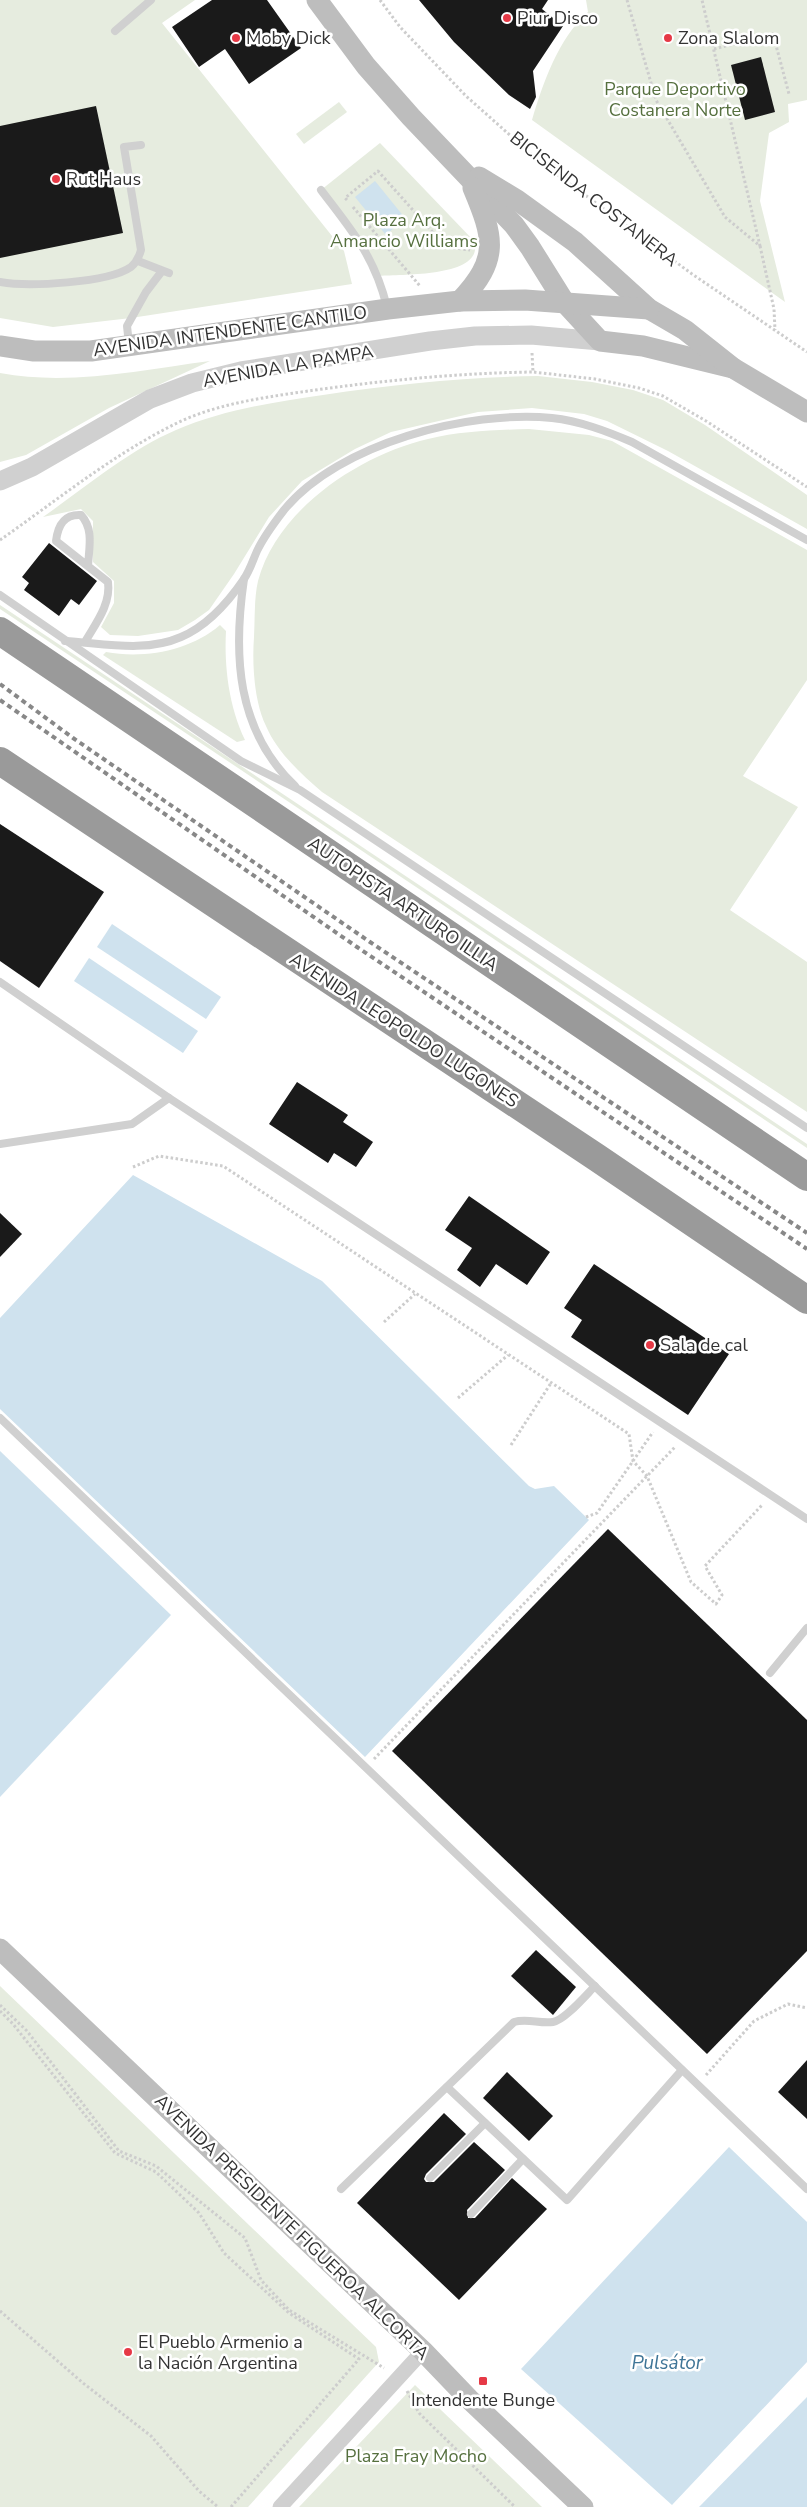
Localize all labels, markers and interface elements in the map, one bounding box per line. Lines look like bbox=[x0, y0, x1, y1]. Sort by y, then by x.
place label: Piur Disco bbox=[517, 6, 598, 30]
marker: Piur Disco bbox=[501, 12, 513, 24]
place label: Moby Dick bbox=[246, 26, 332, 50]
place label: Zona Slalom bbox=[678, 26, 779, 50]
marker: Moby Dick bbox=[230, 32, 242, 44]
marker: Zona Slalom bbox=[662, 32, 674, 44]
park label: Parque Deportivo Costanera Norte bbox=[604, 77, 746, 122]
street label: BICISENDA COSTANERA bbox=[505, 126, 683, 272]
place label: Rut Haus bbox=[66, 167, 141, 191]
marker: Rut Haus bbox=[50, 173, 62, 185]
park label: Plaza Arq. Amancio Williams bbox=[330, 208, 478, 253]
street label: AVENIDA INTENDENTE CANTILO bbox=[92, 300, 368, 362]
street label: AVENIDA LA PAMPA bbox=[201, 339, 375, 393]
street label: AUTOPISTA ARTURO ILLIA bbox=[303, 831, 503, 977]
street label: AVENIDA LEOPOLDO LUGONES bbox=[285, 947, 523, 1113]
place label: Sala de cal bbox=[660, 1333, 749, 1357]
marker: Sala de cal bbox=[644, 1339, 656, 1351]
street label: AVENIDA PRESIDENTE FIGUEROA ALCORTA bbox=[150, 2089, 434, 2365]
place label: El Pueblo Armenio a la Nación Argentina bbox=[138, 2330, 303, 2375]
marker: El Pueblo Armenio a la Nación Argentina bbox=[122, 2346, 134, 2358]
water label: Pulsátor bbox=[631, 2350, 704, 2376]
marker: Intendente Bunge bbox=[477, 2375, 489, 2387]
place label: Intendente Bunge bbox=[411, 2388, 555, 2412]
park label: Plaza Fray Mocho bbox=[345, 2444, 487, 2468]

